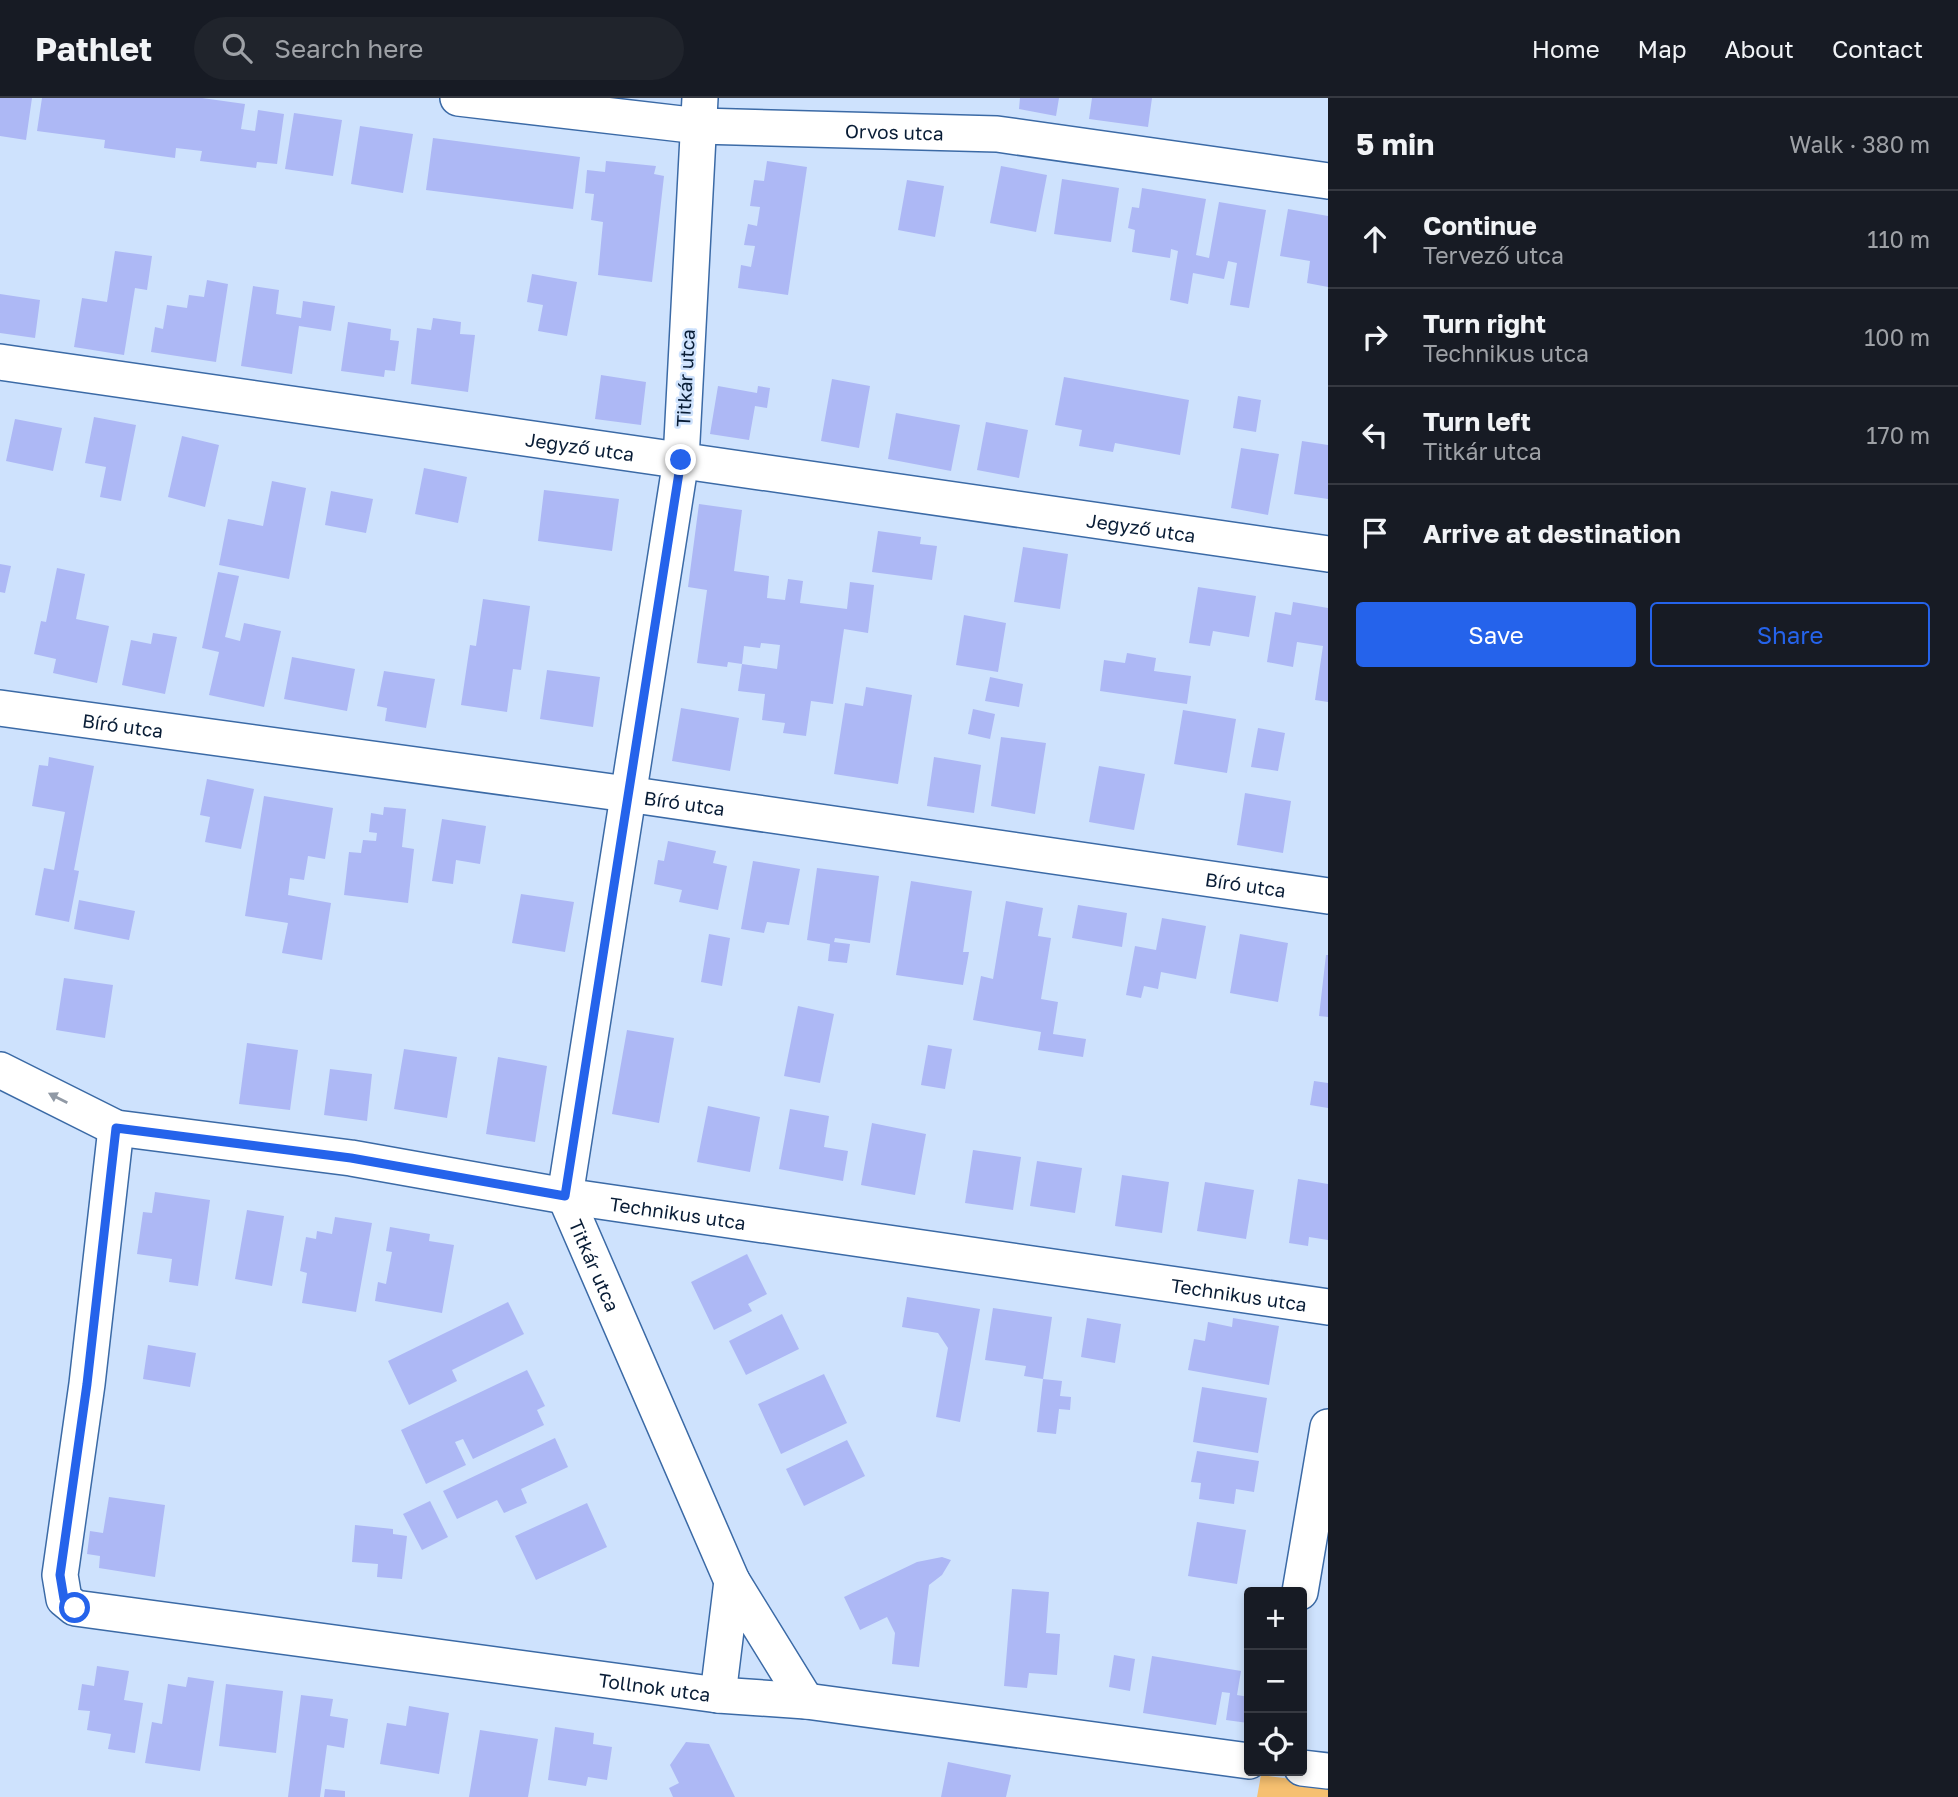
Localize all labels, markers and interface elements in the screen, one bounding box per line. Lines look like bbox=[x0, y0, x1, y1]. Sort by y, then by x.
search box bbox=[194, 17, 684, 80]
text: Pathlet bbox=[35, 29, 152, 68]
icon: search bbox=[218, 29, 256, 67]
text: Search here bbox=[274, 33, 423, 64]
text: Home bbox=[1532, 34, 1600, 63]
text: Map bbox=[1638, 34, 1687, 63]
text: About bbox=[1725, 34, 1794, 63]
text: Contact bbox=[1832, 34, 1923, 63]
street label: Orvos utca bbox=[845, 118, 944, 144]
text: 5 min bbox=[1356, 126, 1434, 162]
text: Walk · 380 m bbox=[1789, 130, 1930, 158]
text: Continue bbox=[1423, 210, 1537, 241]
icon: ahead bbox=[1356, 220, 1394, 258]
text: 110 m bbox=[1867, 225, 1930, 253]
text: Tervező utca bbox=[1423, 241, 1564, 269]
text: Turn right bbox=[1423, 308, 1546, 339]
icon: right bbox=[1356, 318, 1394, 356]
text: 100 m bbox=[1864, 323, 1930, 351]
street label: Titkár utca bbox=[671, 328, 699, 428]
text: Technikus utca bbox=[1423, 339, 1589, 367]
text: Turn left bbox=[1423, 406, 1531, 437]
icon: left bbox=[1356, 416, 1394, 454]
text: 170 m bbox=[1866, 421, 1930, 449]
street label: Jegyző utca bbox=[524, 427, 636, 465]
text: Titkár utca bbox=[1423, 437, 1542, 465]
route end bbox=[665, 444, 696, 475]
street label: Jegyző utca bbox=[1085, 508, 1197, 546]
icon: arrive bbox=[1356, 514, 1394, 552]
text: Arrive at destination bbox=[1423, 518, 1681, 549]
button: Save bbox=[1356, 602, 1636, 667]
button: Share bbox=[1650, 602, 1930, 667]
street label: Bíró utca bbox=[81, 708, 165, 742]
street label: Bíró utca bbox=[643, 785, 726, 820]
street label: Bíró utca bbox=[1204, 867, 1288, 901]
one-way arrow bbox=[48, 1093, 68, 1104]
street label: Technikus utca bbox=[608, 1191, 747, 1234]
street label: Titkár utca bbox=[565, 1216, 625, 1315]
street label: Technikus utca bbox=[1169, 1273, 1309, 1315]
map controls bbox=[1244, 1587, 1307, 1776]
button: + bbox=[1244, 1587, 1307, 1650]
route start bbox=[59, 1592, 90, 1623]
button: − bbox=[1244, 1650, 1307, 1713]
street label: Tollnok utca bbox=[597, 1667, 712, 1705]
button: locate bbox=[1244, 1713, 1307, 1776]

